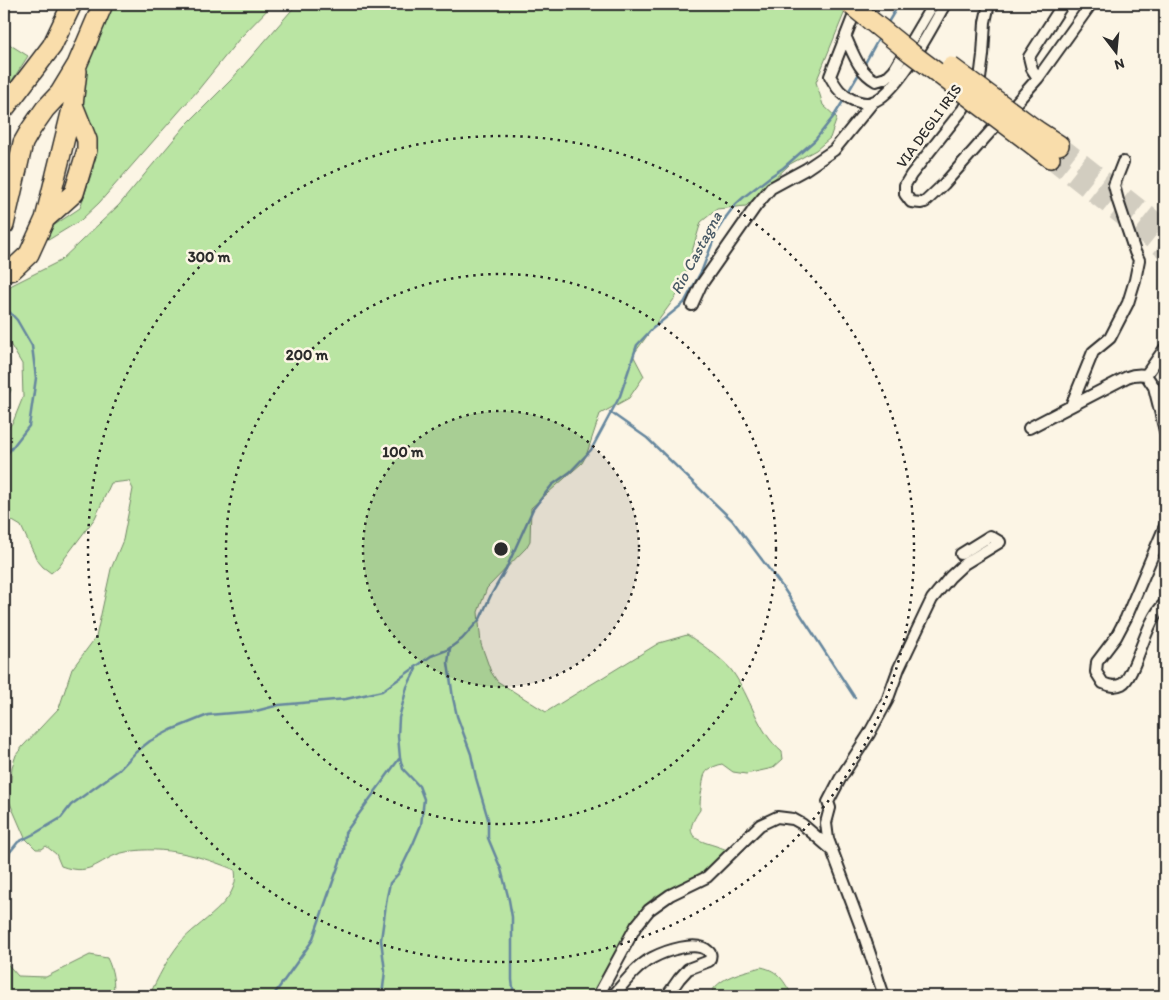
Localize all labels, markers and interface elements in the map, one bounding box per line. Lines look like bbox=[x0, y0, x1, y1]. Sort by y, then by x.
north arrow bbox=[1092, 28, 1142, 78]
text: N bbox=[1113, 55, 1126, 73]
street label: VIA DEGLI IRIS bbox=[893, 81, 965, 171]
water label: Rio Castagna bbox=[666, 208, 726, 297]
text: 300 m bbox=[188, 248, 231, 266]
text: 200 m bbox=[286, 346, 329, 364]
text: 100 m bbox=[382, 443, 424, 461]
centre of rings bbox=[492, 540, 510, 558]

